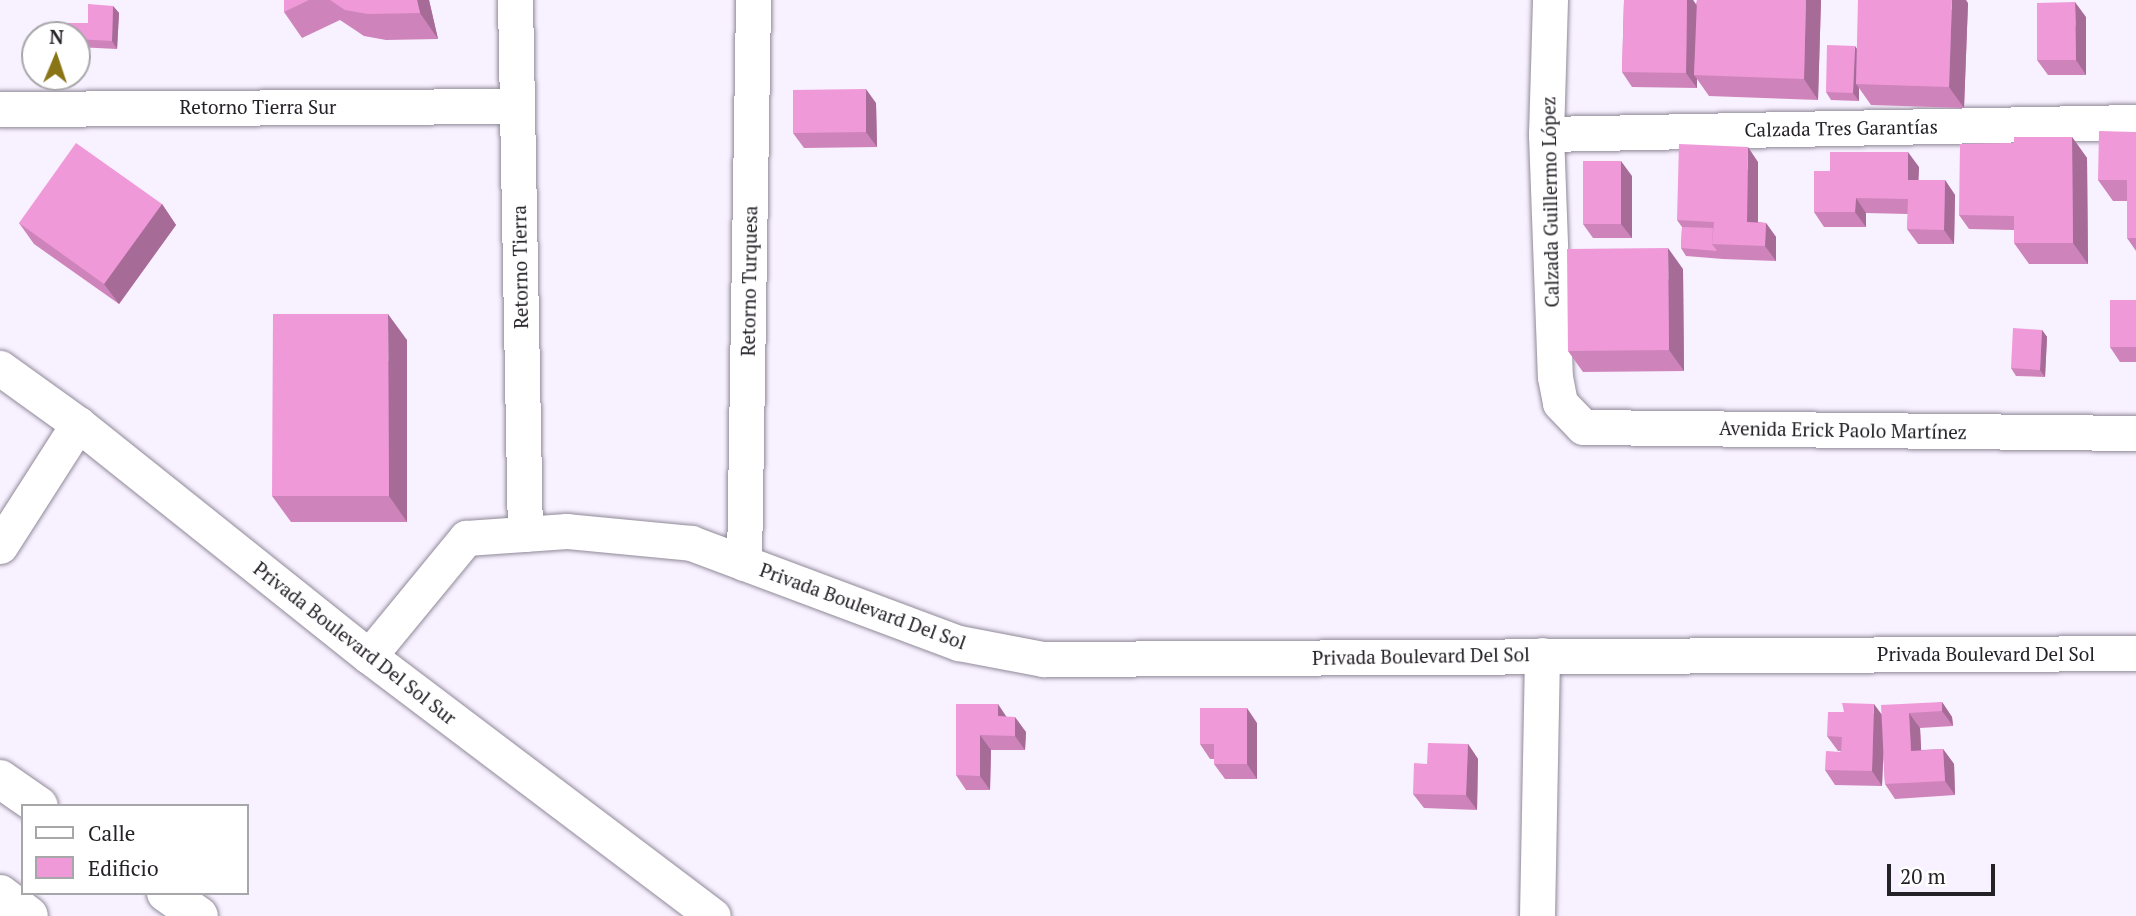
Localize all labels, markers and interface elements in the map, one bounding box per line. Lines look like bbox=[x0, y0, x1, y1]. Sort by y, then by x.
north arrow bbox=[21, 21, 91, 91]
text: N bbox=[49, 24, 64, 49]
street label: Retorno Tierra Sur bbox=[180, 96, 336, 118]
street label: Calzada Guillermo López bbox=[1537, 96, 1563, 308]
street label: Calzada Tres Garantías bbox=[1744, 115, 1938, 141]
street label: Retorno Tierra bbox=[508, 205, 532, 329]
street label: Retorno Turquesa bbox=[736, 205, 762, 357]
street label: Avenida Erick Paolo Martínez bbox=[1719, 416, 1967, 444]
street label: Privada Boulevard Del Sol Sur bbox=[249, 557, 461, 729]
street label: Privada Boulevard Del Sol bbox=[757, 558, 969, 654]
street label: Privada Boulevard Del Sol bbox=[1312, 643, 1530, 669]
street label: Privada Boulevard Del Sol bbox=[1877, 643, 2095, 665]
legend bbox=[21, 804, 248, 895]
text: Calle bbox=[88, 819, 135, 847]
scale bar bbox=[1891, 850, 2000, 894]
text: Edificio bbox=[88, 854, 159, 882]
text: 20 m bbox=[1900, 862, 1946, 890]

